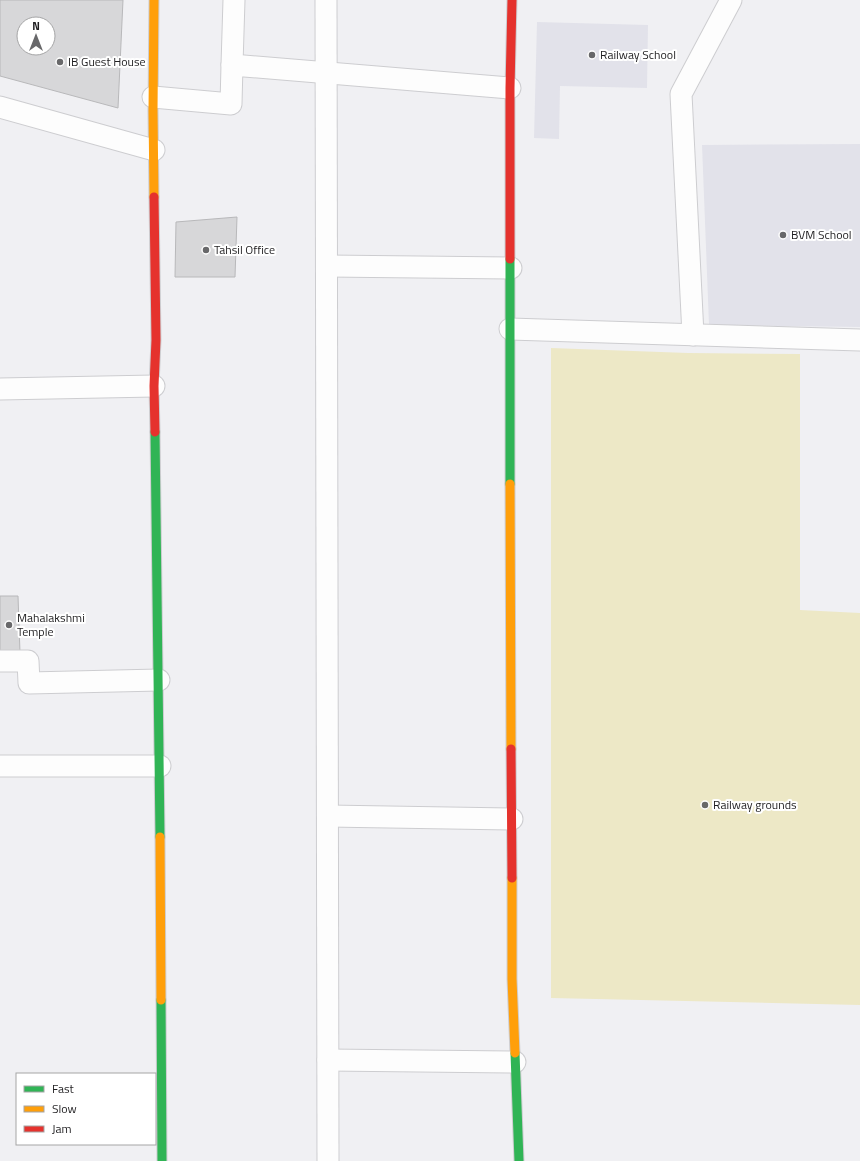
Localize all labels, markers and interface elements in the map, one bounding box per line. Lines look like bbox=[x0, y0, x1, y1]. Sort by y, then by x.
north arrow bbox=[16, 16, 56, 56]
text: N bbox=[32, 18, 40, 34]
place label: Railway School bbox=[600, 45, 676, 64]
marker: Railway School bbox=[587, 50, 597, 60]
place label: IB Guest House bbox=[68, 52, 146, 71]
marker: IB Guest House bbox=[55, 57, 65, 67]
place label: BVM School bbox=[791, 225, 852, 244]
marker: BVM School bbox=[778, 230, 788, 240]
place label: Tahsil Office bbox=[214, 240, 275, 259]
marker: Tahsil Office bbox=[201, 245, 211, 255]
place label: Mahalakshmi Temple bbox=[17, 608, 85, 641]
marker: Mahalakshmi Temple bbox=[4, 620, 14, 630]
place label: Railway grounds bbox=[713, 795, 797, 814]
marker: Railway grounds bbox=[700, 800, 710, 810]
legend bbox=[16, 1073, 156, 1145]
text: Fast bbox=[52, 1079, 75, 1098]
text: Slow bbox=[52, 1099, 77, 1118]
text: Jam bbox=[52, 1119, 72, 1138]

